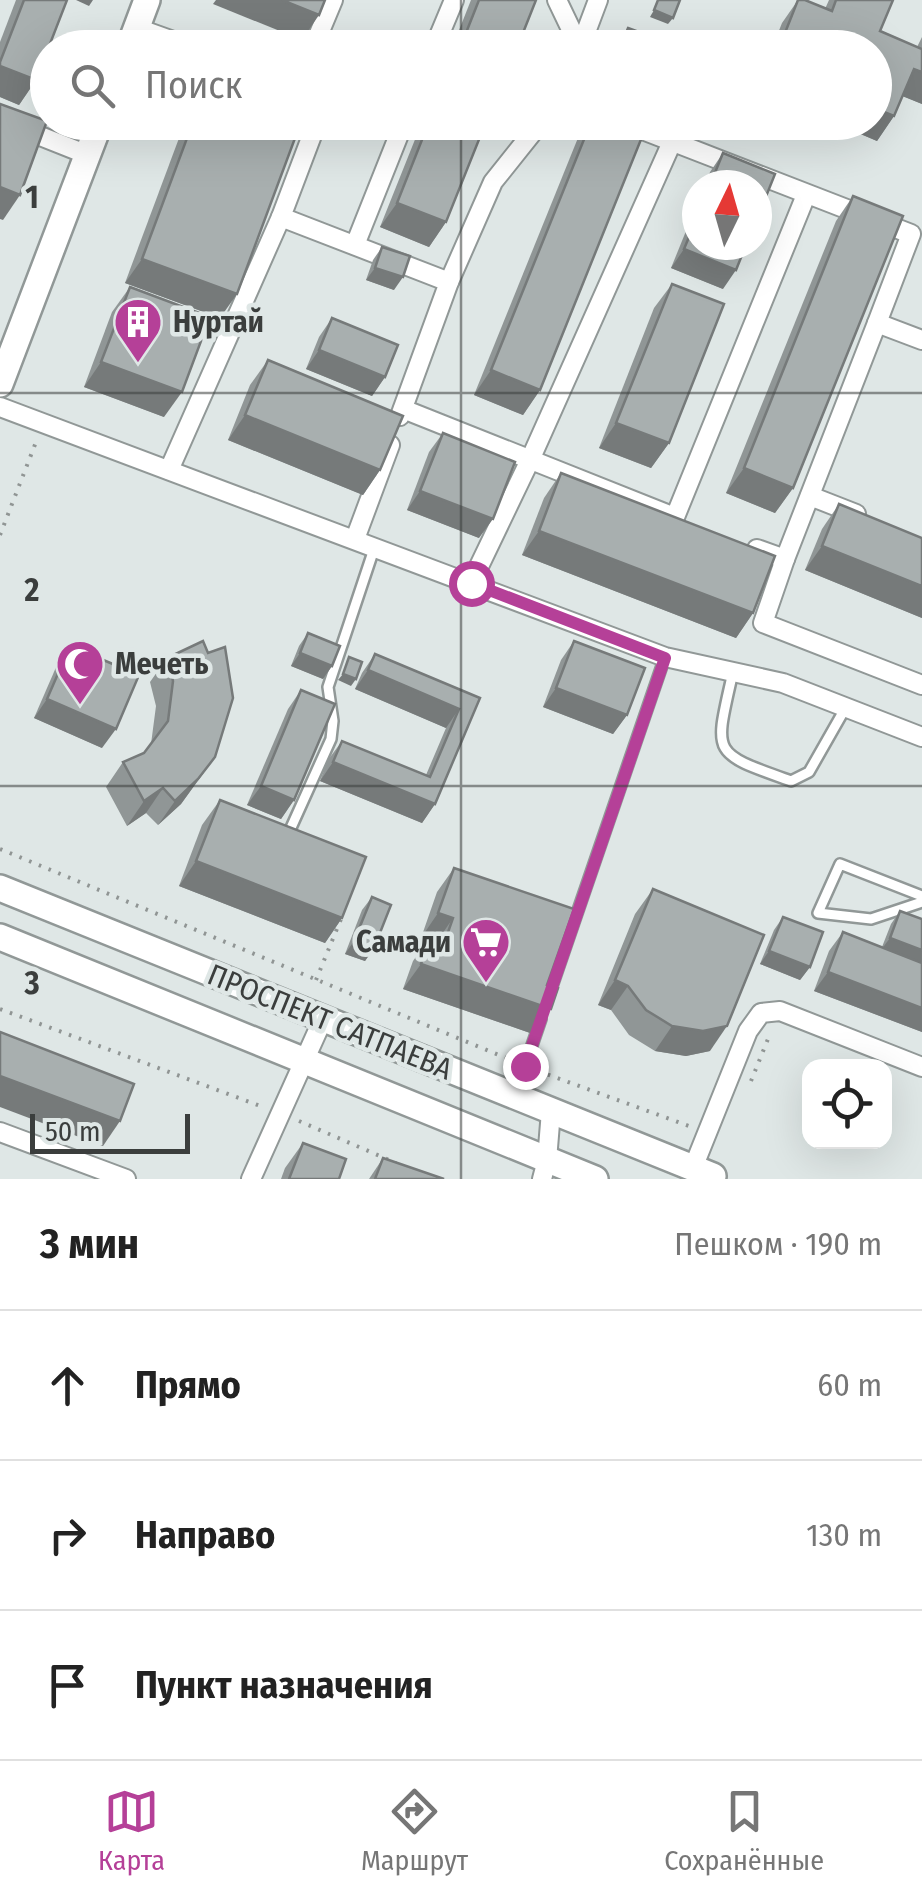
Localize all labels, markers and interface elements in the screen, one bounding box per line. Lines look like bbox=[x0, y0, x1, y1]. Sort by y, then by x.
search box bbox=[30, 30, 892, 140]
icon: search bbox=[65, 58, 120, 113]
text: Поиск bbox=[145, 62, 242, 108]
north arrow bbox=[682, 170, 772, 260]
text: 1 bbox=[25, 178, 39, 216]
building icon: Нуртай bbox=[112, 296, 164, 364]
place label: Нуртай bbox=[173, 304, 264, 340]
route start bbox=[449, 561, 495, 607]
text: 2 bbox=[24, 571, 40, 609]
mosque icon: Мечеть bbox=[54, 638, 106, 706]
place label: Мечеть bbox=[115, 646, 208, 682]
supermarket icon: Самади bbox=[460, 916, 512, 984]
place label: Самади bbox=[356, 924, 451, 960]
street label: ПРОСПЕКТ САТПАЕВА bbox=[203, 957, 458, 1088]
text: 3 bbox=[23, 964, 40, 1002]
route end bbox=[503, 1044, 549, 1090]
map controls bbox=[802, 1059, 892, 1149]
button: locate bbox=[802, 1059, 892, 1149]
scale bar bbox=[30, 1109, 190, 1154]
text: 50 m bbox=[45, 1115, 101, 1148]
text: 3 мин bbox=[40, 1219, 139, 1269]
text: Пешком · 190 m bbox=[674, 1225, 882, 1263]
icon: ahead bbox=[40, 1358, 95, 1413]
text: Прямо bbox=[135, 1362, 241, 1408]
text: 60 m bbox=[817, 1366, 882, 1404]
icon: right bbox=[40, 1508, 95, 1563]
text: Направо bbox=[135, 1512, 275, 1558]
text: 130 m bbox=[806, 1516, 882, 1554]
icon: arrive bbox=[40, 1658, 95, 1713]
text: Пункт назначения bbox=[135, 1662, 433, 1708]
tab: Карта bbox=[98, 1784, 165, 1877]
tab: Маршрут bbox=[361, 1784, 468, 1877]
tab: Сохранённые bbox=[664, 1784, 824, 1877]

